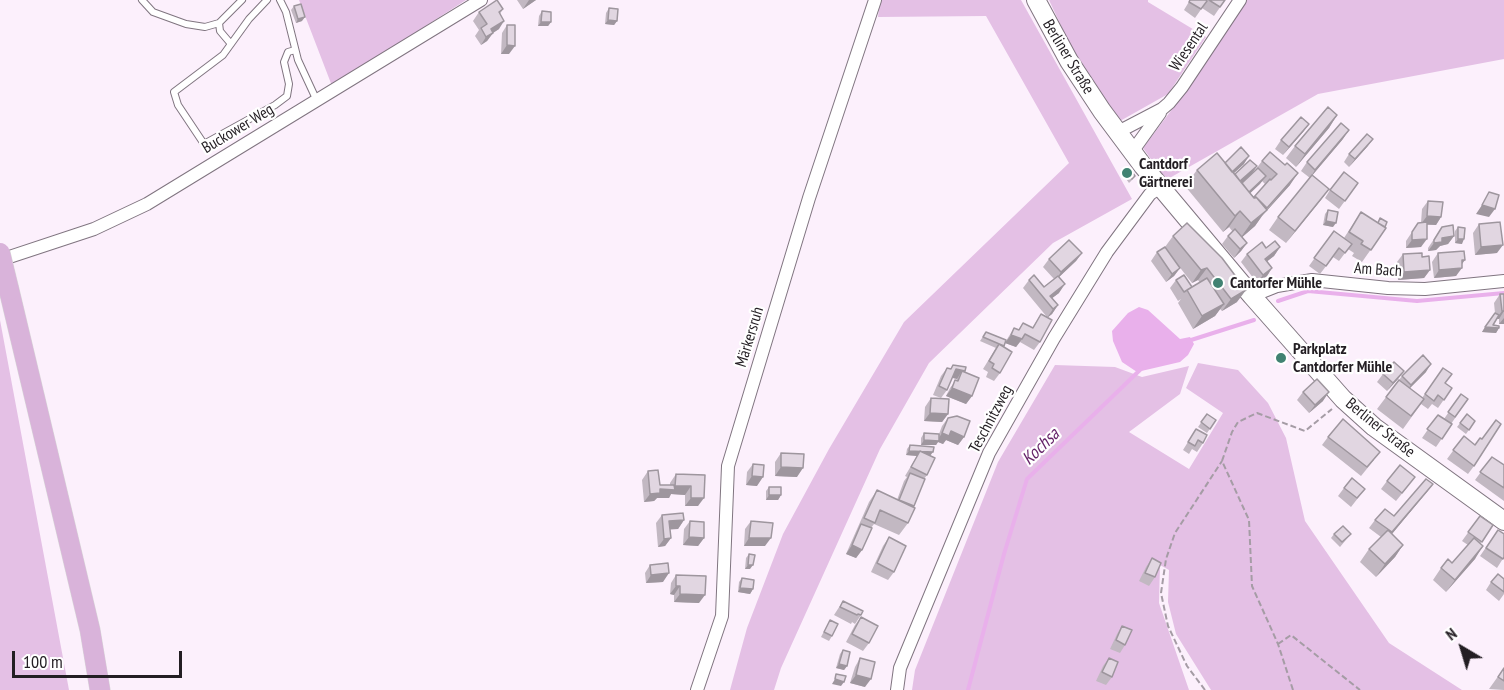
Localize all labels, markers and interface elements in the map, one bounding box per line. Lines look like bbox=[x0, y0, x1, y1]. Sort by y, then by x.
street label: Berliner Straße bbox=[1038, 16, 1098, 98]
street label: Wiesental bbox=[1166, 19, 1212, 75]
street label: Buckower Weg bbox=[199, 100, 277, 158]
place label: Cantdorf Gärtnerei bbox=[1139, 154, 1193, 192]
marker: Cantdorf Gärtnerei bbox=[1120, 166, 1134, 180]
street label: Am Bach bbox=[1353, 259, 1403, 281]
place label: Cantorfer Mühle bbox=[1230, 273, 1322, 293]
marker: Cantorfer Mühle bbox=[1211, 276, 1225, 290]
street label: Märkersruh bbox=[732, 305, 768, 369]
place label: Parkplatz Cantdorfer Mühle bbox=[1293, 339, 1392, 377]
marker: Parkplatz Cantdorfer Mühle bbox=[1274, 351, 1288, 365]
street label: Teschnitzweg bbox=[965, 382, 1017, 456]
street label: Berliner Straße bbox=[1341, 394, 1419, 462]
water label: Kochsa bbox=[1018, 424, 1064, 470]
north arrow bbox=[1432, 618, 1492, 678]
text: N bbox=[1441, 623, 1460, 644]
scale bar bbox=[15, 639, 184, 677]
text: 100 m bbox=[23, 650, 63, 673]

